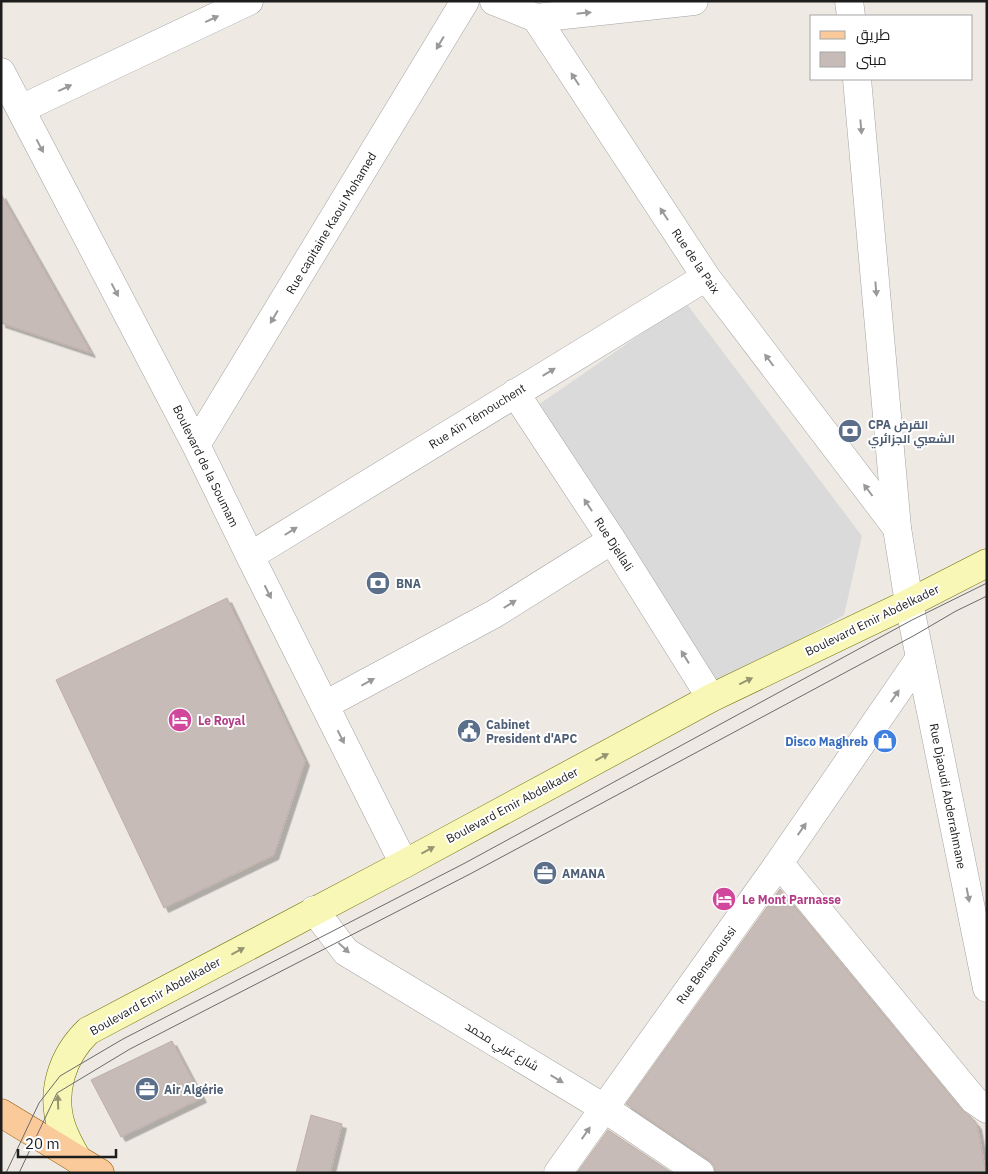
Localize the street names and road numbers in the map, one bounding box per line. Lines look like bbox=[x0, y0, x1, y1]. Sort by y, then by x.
street label: Rue capitaine Kaoui Mohamed bbox=[283, 149, 379, 297]
street label: Rue de la Paix bbox=[669, 226, 723, 296]
street label: Rue Aïn Témouchent bbox=[426, 380, 528, 452]
street label: Boulevard de la Soumam bbox=[170, 402, 242, 530]
street label: Rue Djellali bbox=[591, 514, 637, 574]
street label: Boulevard Emir Abdelkader bbox=[803, 581, 942, 659]
street label: Rue Djaoudi Abderrahmane bbox=[927, 722, 970, 871]
street label: Boulevard Emir Abdelkader bbox=[443, 764, 581, 846]
street label: Rue Bensenoussi bbox=[673, 923, 739, 1007]
street label: Boulevard Emir Abdelkader bbox=[87, 953, 224, 1038]
street label: شارع غربي محمد bbox=[461, 1018, 541, 1076]

